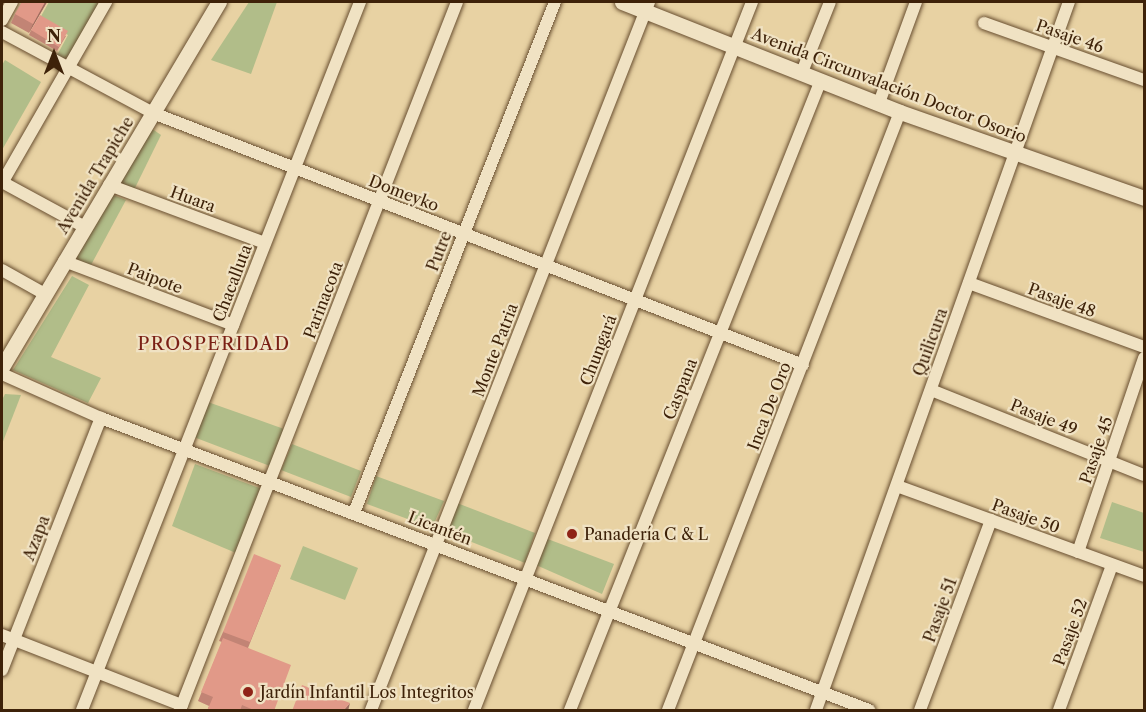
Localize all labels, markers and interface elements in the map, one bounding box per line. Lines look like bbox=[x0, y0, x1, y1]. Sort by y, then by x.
street label: Pasaje 46 bbox=[1034, 15, 1106, 57]
street label: Avenida Circunvalación Doctor Osorio bbox=[749, 23, 1029, 147]
north arrow bbox=[24, 24, 84, 84]
text: N bbox=[47, 26, 61, 46]
street label: Avenida Trapiche bbox=[52, 113, 138, 237]
street label: Domeyko bbox=[366, 171, 442, 215]
street label: Huara bbox=[168, 182, 218, 216]
street label: Putre bbox=[423, 228, 455, 274]
street label: Chacalluta bbox=[209, 242, 255, 324]
street label: Paipote bbox=[125, 259, 185, 297]
street label: Parinacota bbox=[299, 259, 347, 341]
street label: Pasaje 48 bbox=[1026, 279, 1098, 321]
street label: Monte Patria bbox=[468, 300, 522, 400]
street label: Quilicura bbox=[909, 305, 951, 379]
street label: Chungará bbox=[576, 312, 620, 388]
district label: PROSPERIDAD bbox=[137, 333, 291, 355]
street label: Caspana bbox=[659, 356, 701, 422]
street label: Inca De Oro bbox=[743, 359, 795, 453]
street label: Pasaje 49 bbox=[1008, 395, 1080, 439]
street label: Pasaje 45 bbox=[1076, 414, 1116, 486]
street label: Pasaje 50 bbox=[989, 495, 1063, 537]
street label: Licantén bbox=[405, 507, 475, 549]
street label: Azapa bbox=[19, 513, 53, 563]
place label: Panadería C & L bbox=[584, 524, 708, 544]
marker: Panadería C & L bbox=[565, 527, 579, 541]
street label: Pasaje 51 bbox=[919, 575, 961, 645]
street label: Pasaje 52 bbox=[1049, 596, 1091, 668]
place label: Jardín Infantil Los Integritos bbox=[260, 682, 474, 702]
marker: Jardín Infantil Los Integritos bbox=[241, 685, 255, 699]

